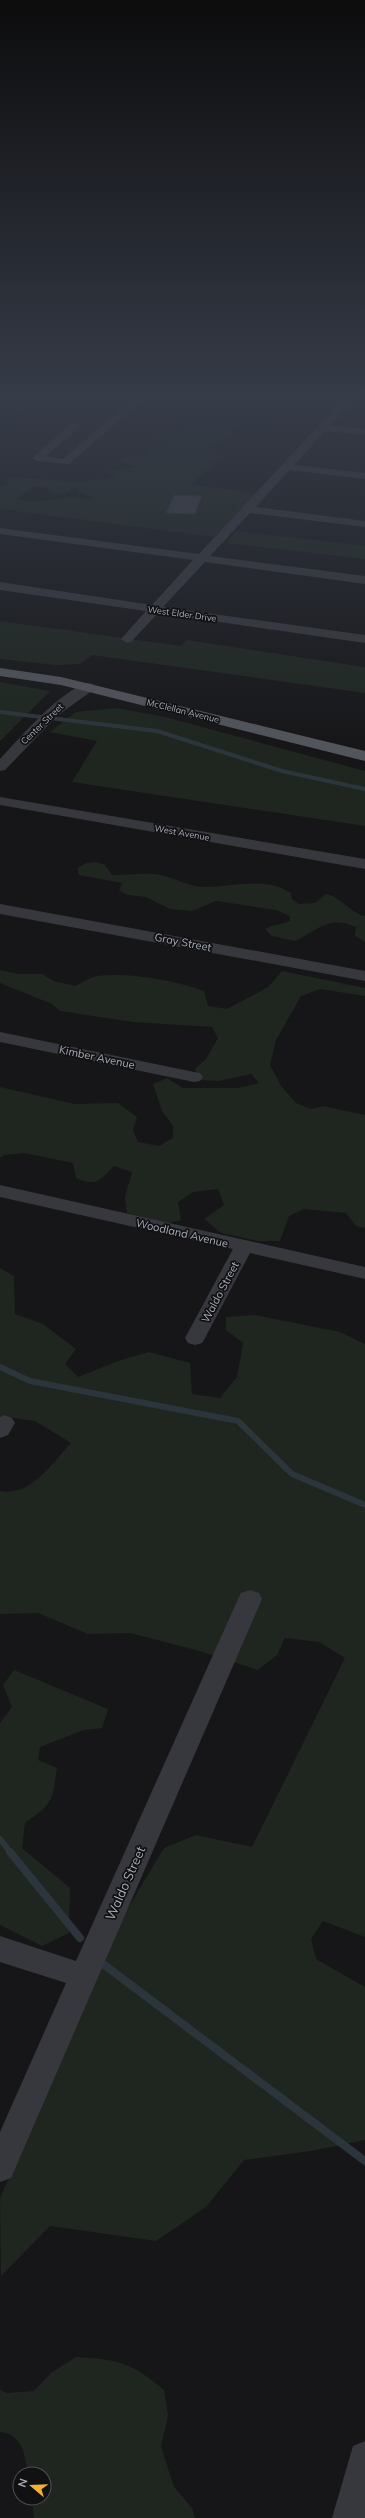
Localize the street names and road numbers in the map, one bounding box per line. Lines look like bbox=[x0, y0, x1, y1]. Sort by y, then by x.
street label: West Elder Drive bbox=[147, 603, 217, 624]
street label: McClellan Avenue bbox=[146, 696, 220, 725]
street label: Center Street bbox=[18, 701, 65, 747]
street label: West Avenue bbox=[154, 822, 211, 843]
street label: Gray Street bbox=[153, 930, 213, 954]
street label: Kimber Avenue bbox=[58, 1042, 136, 1072]
street label: Woodland Avenue bbox=[135, 1216, 229, 1250]
street label: Waldo Street bbox=[198, 1259, 242, 1325]
street label: Waldo Street bbox=[102, 1843, 149, 1922]

